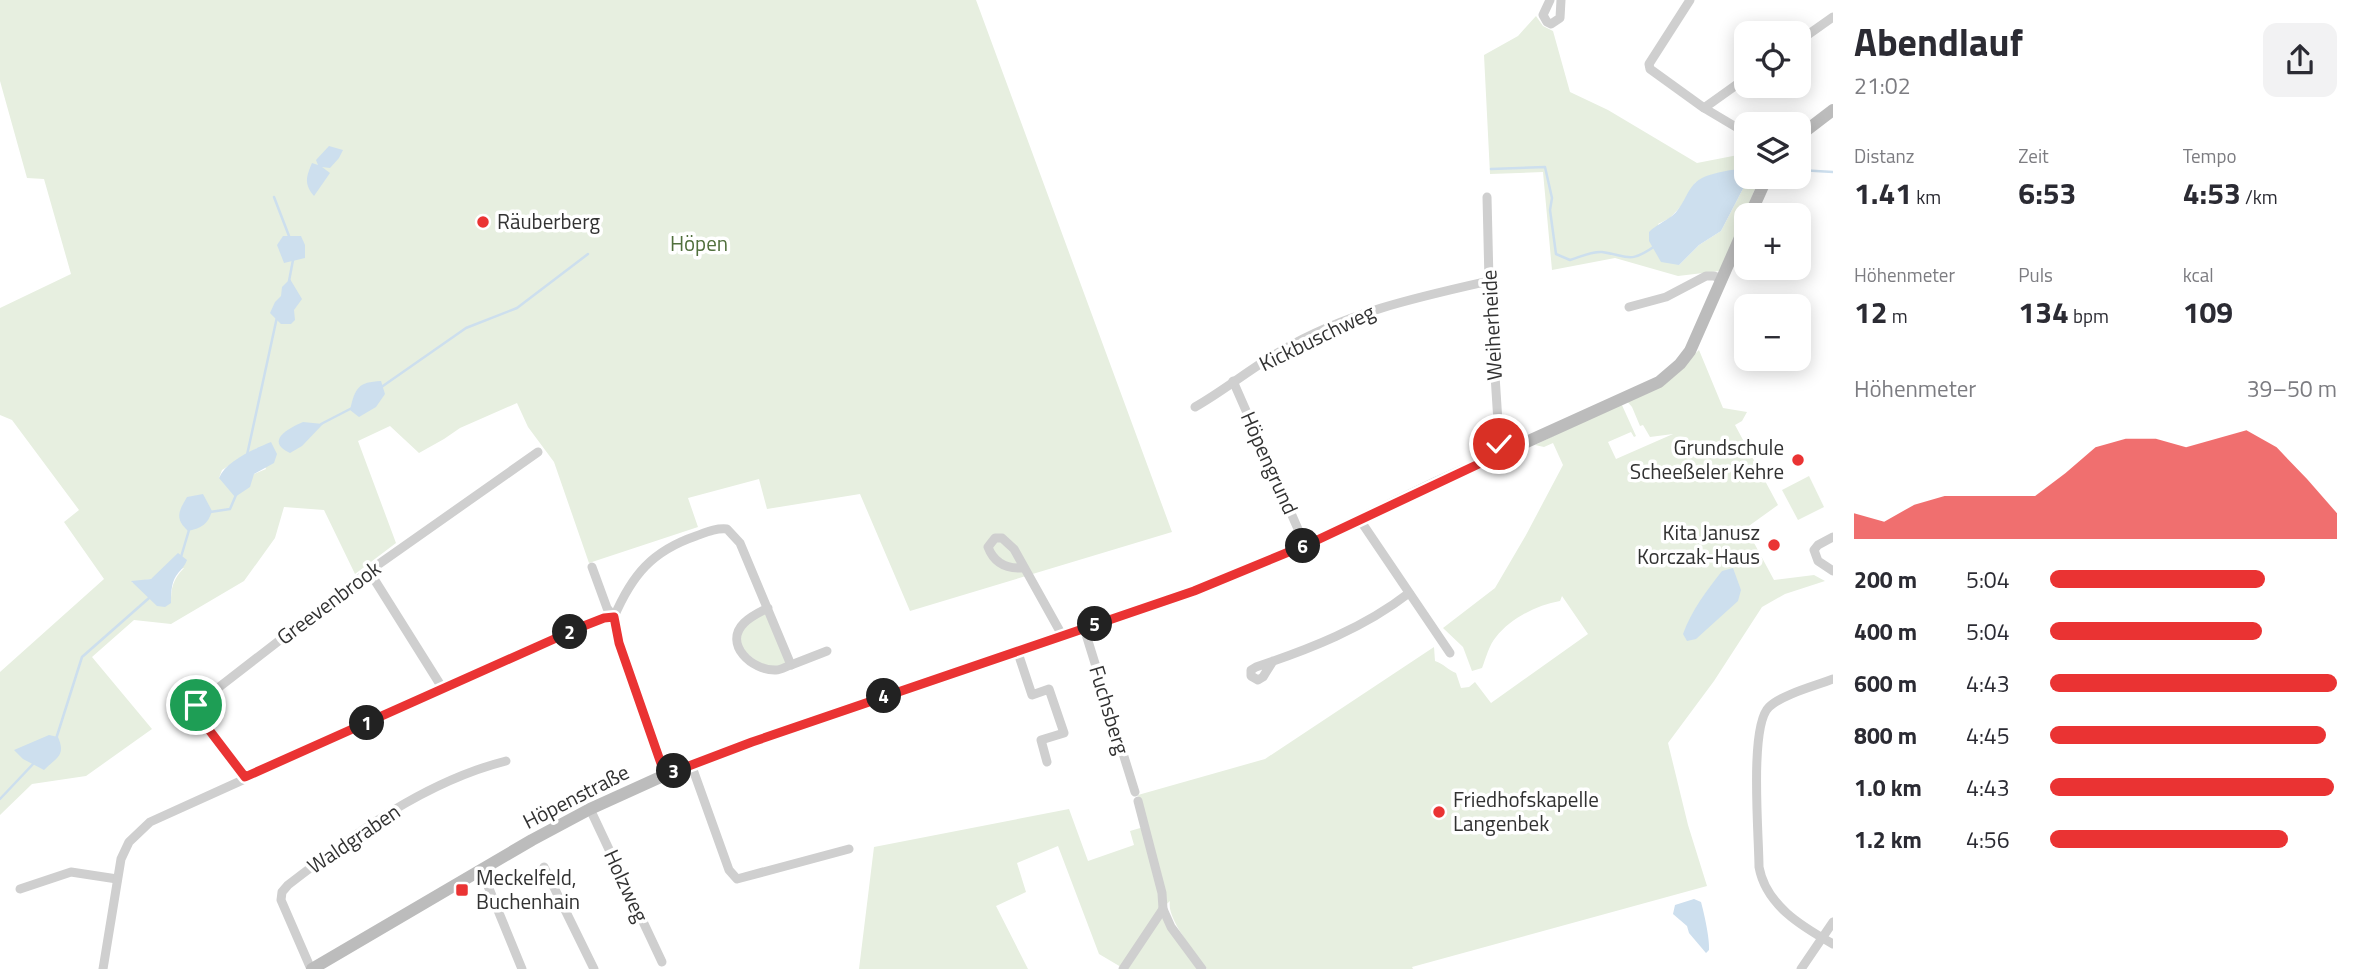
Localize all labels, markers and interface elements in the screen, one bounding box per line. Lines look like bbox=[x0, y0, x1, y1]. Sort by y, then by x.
text: Abendlauf bbox=[1854, 13, 2023, 71]
map controls bbox=[1734, 21, 1811, 371]
button: locate bbox=[1734, 21, 1811, 98]
button: share bbox=[2263, 23, 2337, 97]
text: 21:02 bbox=[1854, 68, 1911, 103]
button: layers bbox=[1734, 112, 1811, 189]
text: Distanz bbox=[1854, 141, 1914, 170]
text: Zeit bbox=[2018, 141, 2049, 170]
text: Tempo bbox=[2183, 141, 2236, 170]
text: 1.41 bbox=[1854, 170, 1912, 216]
text: 6:53 bbox=[2018, 170, 2076, 216]
text: 4:53 bbox=[2183, 170, 2241, 216]
text: km bbox=[1912, 182, 1941, 211]
text: /km bbox=[2241, 182, 2278, 211]
button: + bbox=[1734, 203, 1811, 280]
place label: Räuberberg bbox=[497, 205, 600, 237]
marker: Räuberberg bbox=[475, 214, 491, 230]
park label: Höpen bbox=[670, 227, 728, 259]
text: Höhenmeter bbox=[1854, 260, 1955, 289]
text: Puls bbox=[2018, 260, 2053, 289]
text: kcal bbox=[2183, 260, 2214, 289]
street label: Weiherheide bbox=[1472, 269, 1510, 381]
text: 12 bbox=[1854, 289, 1888, 335]
text: 134 bbox=[2018, 289, 2069, 335]
text: 109 bbox=[2183, 289, 2233, 335]
button: − bbox=[1734, 294, 1811, 371]
street label: Kickbuschweg bbox=[1253, 295, 1380, 379]
text: m bbox=[1888, 301, 1908, 330]
text: bpm bbox=[2069, 301, 2109, 330]
text: Höhenmeter bbox=[1854, 371, 1976, 406]
text: 39–50 m bbox=[2247, 371, 2337, 406]
street label: Höpengrund bbox=[1233, 406, 1307, 519]
pin bbox=[1469, 414, 1529, 474]
icon: check bbox=[1480, 425, 1518, 463]
place label: Grundschule Scheeßeler Kehre bbox=[1630, 431, 1784, 487]
marker: Grundschule Scheeßeler Kehre bbox=[1790, 452, 1806, 468]
place label: Kita Janusz Korczak-Haus bbox=[1637, 516, 1760, 572]
pin: 6 bbox=[1286, 528, 1320, 564]
text: 6 bbox=[1297, 531, 1308, 560]
marker: Kita Janusz Korczak-Haus bbox=[1766, 537, 1782, 553]
street label: Greevenbrook bbox=[270, 552, 387, 652]
text: 200 m bbox=[1854, 562, 1917, 597]
text: 5:04 bbox=[1966, 562, 2010, 597]
pin: 5 bbox=[1078, 606, 1112, 642]
text: 5 bbox=[1089, 609, 1100, 638]
pin: 2 bbox=[552, 614, 588, 650]
text: 400 m bbox=[1854, 614, 1917, 649]
text: 5:04 bbox=[1966, 614, 2010, 649]
text: 2 bbox=[564, 617, 575, 646]
street label: Fuchsberg bbox=[1081, 661, 1139, 758]
text: 600 m bbox=[1854, 666, 1917, 701]
text: 4:43 bbox=[1966, 666, 2010, 701]
pin bbox=[166, 675, 226, 735]
pin: 4 bbox=[866, 678, 902, 714]
text: 4 bbox=[878, 681, 889, 710]
icon: arrive bbox=[177, 686, 215, 724]
pin: 1 bbox=[350, 706, 384, 740]
text: 1 bbox=[361, 708, 372, 737]
text: 800 m bbox=[1854, 718, 1917, 753]
text: 4:45 bbox=[1966, 718, 2010, 753]
pin: 3 bbox=[656, 754, 692, 788]
street label: Höpenstraße bbox=[517, 756, 634, 837]
text: 3 bbox=[668, 756, 679, 785]
text: 1.0 km bbox=[1854, 770, 1922, 805]
text: 4:43 bbox=[1966, 770, 2010, 805]
place label: Friedhofskapelle Langenbek bbox=[1453, 783, 1599, 839]
street label: Waldgraben bbox=[300, 795, 406, 881]
marker: Friedhofskapelle Langenbek bbox=[1431, 804, 1447, 820]
text: 1.2 km bbox=[1854, 822, 1922, 857]
text: 4:56 bbox=[1966, 822, 2010, 857]
street label: Holzweg bbox=[596, 844, 658, 927]
place label: Meckelfeld, Buchenhain bbox=[476, 861, 580, 917]
marker: Meckelfeld, Buchenhain bbox=[454, 882, 470, 898]

